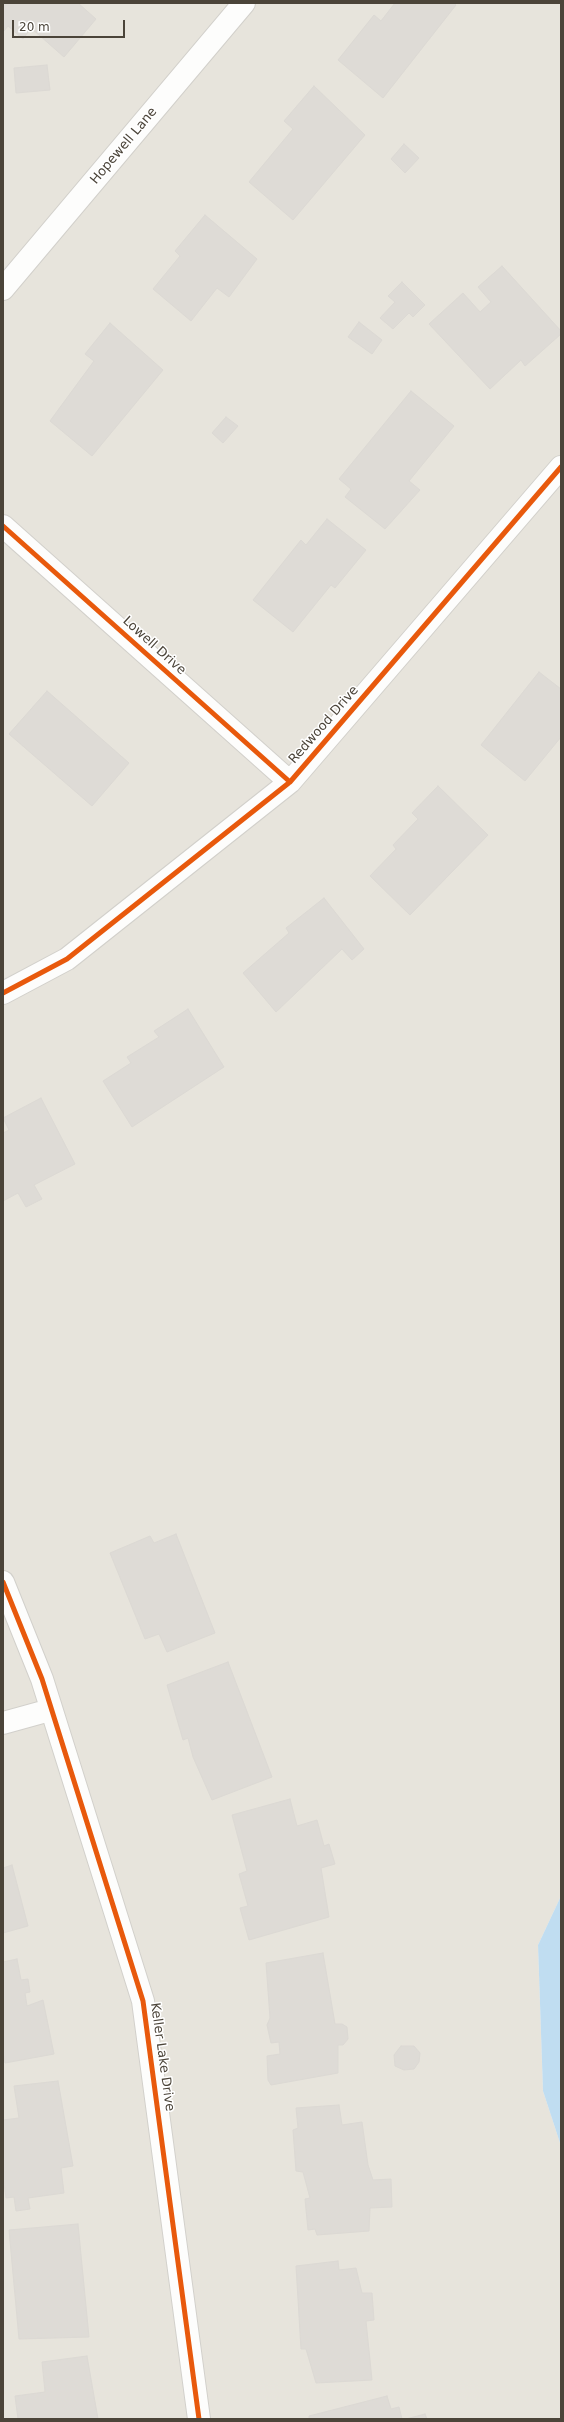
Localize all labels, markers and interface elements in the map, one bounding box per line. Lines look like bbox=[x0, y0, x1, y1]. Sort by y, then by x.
scale bar bbox=[14, 12, 127, 38]
text: 20 m bbox=[19, 20, 50, 34]
street label: Hopewell Lane bbox=[87, 104, 161, 188]
street label: Lowell Drive bbox=[119, 614, 189, 678]
street label: Redwood Drive bbox=[286, 683, 362, 767]
street label: Keller Lake Drive bbox=[147, 2002, 177, 2112]

